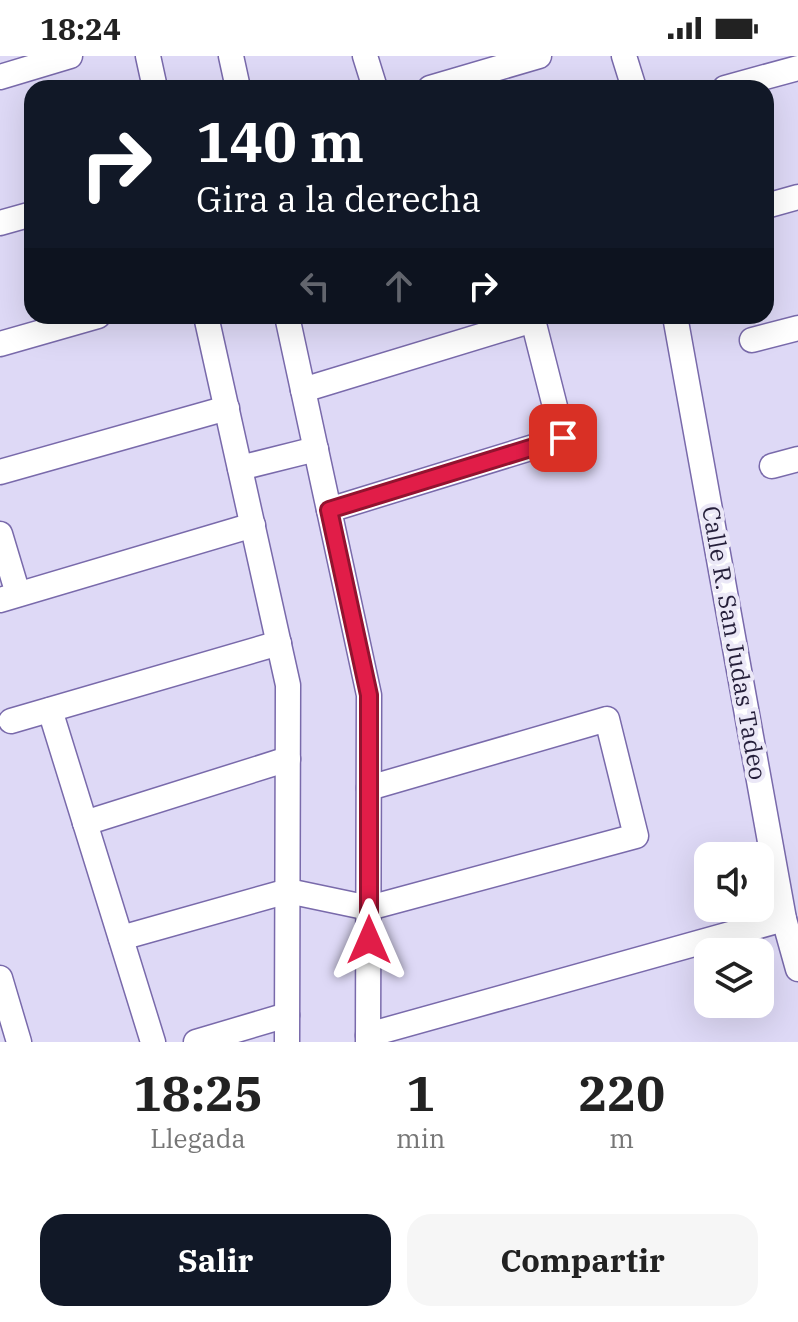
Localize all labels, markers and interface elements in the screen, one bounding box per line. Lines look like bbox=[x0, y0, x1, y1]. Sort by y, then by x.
text: 18:24 bbox=[40, 9, 121, 48]
text: 140 m bbox=[196, 105, 364, 177]
icon: right bbox=[64, 112, 168, 216]
text: Gira a la derecha bbox=[196, 175, 481, 222]
icon: left bbox=[293, 264, 337, 308]
icon: ahead bbox=[377, 264, 421, 308]
icon: right bbox=[461, 264, 505, 308]
pin bbox=[529, 404, 597, 472]
icon: arrive bbox=[541, 416, 585, 460]
street label: Calle R. San Judas Tadeo bbox=[695, 503, 775, 782]
map controls bbox=[694, 842, 774, 1018]
button: sound bbox=[694, 842, 774, 922]
position arrow bbox=[327, 898, 411, 982]
button: layers bbox=[694, 938, 774, 1018]
text: 18:25 bbox=[133, 1062, 263, 1124]
text: 1 bbox=[406, 1062, 435, 1124]
text: 220 bbox=[579, 1062, 665, 1124]
text: Llegada bbox=[150, 1121, 246, 1155]
text: min bbox=[396, 1121, 445, 1155]
text: m bbox=[609, 1121, 634, 1155]
button: Salir bbox=[40, 1214, 391, 1306]
button: Compartir bbox=[407, 1214, 758, 1306]

